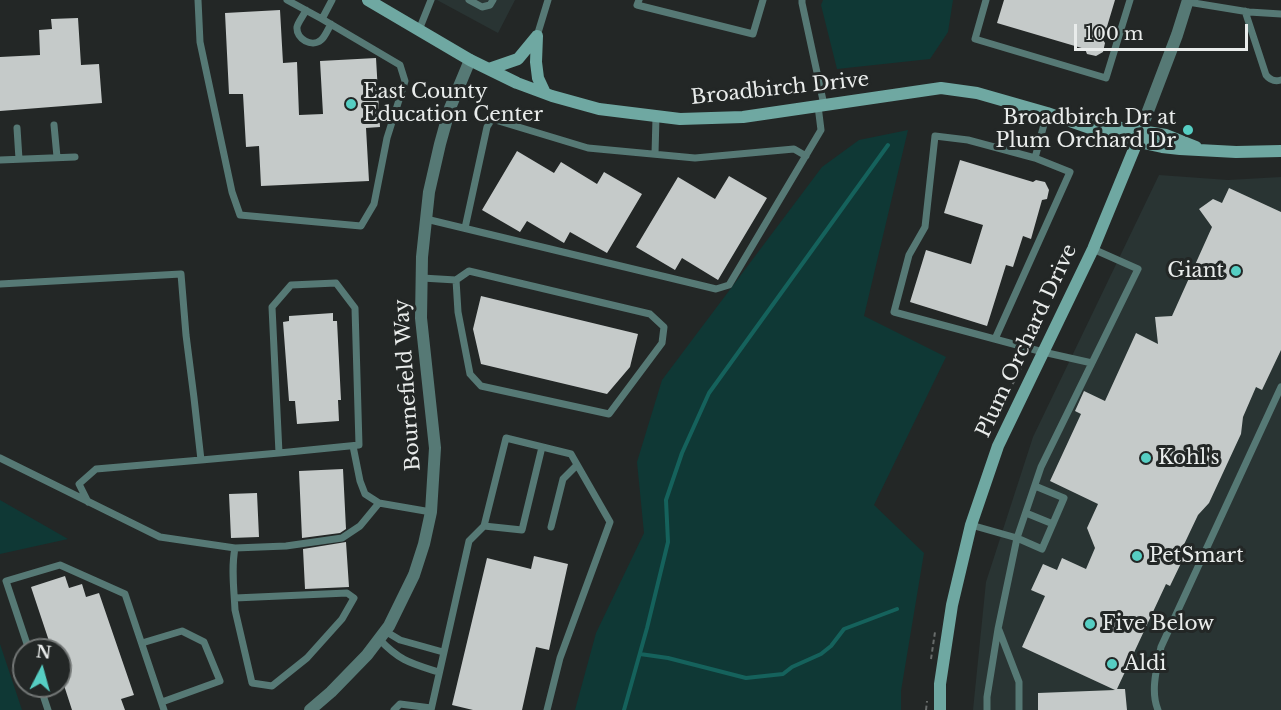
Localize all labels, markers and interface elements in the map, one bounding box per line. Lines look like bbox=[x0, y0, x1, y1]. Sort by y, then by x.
scale bar bbox=[1077, 12, 1251, 50]
text: 100 m bbox=[1085, 23, 1143, 45]
street label: Broadbirch Drive bbox=[690, 68, 870, 110]
place label: East County Education Center bbox=[363, 80, 543, 127]
marker: East County Education Center bbox=[344, 97, 358, 111]
place label: Broadbirch Dr at Plum Orchard Dr bbox=[996, 106, 1176, 153]
marker: Broadbirch Dr at Plum Orchard Dr bbox=[1181, 123, 1195, 137]
street label: Plum Orchard Drive bbox=[972, 241, 1082, 441]
place label: Giant bbox=[1167, 259, 1224, 283]
marker: Giant bbox=[1229, 264, 1243, 278]
street label: Bournefield Way bbox=[390, 298, 426, 472]
place label: Kohl's bbox=[1158, 446, 1219, 470]
marker: Kohl's bbox=[1139, 451, 1153, 465]
place label: PetSmart bbox=[1149, 544, 1244, 568]
marker: PetSmart bbox=[1130, 549, 1144, 563]
place label: Five Below bbox=[1102, 612, 1214, 636]
marker: Five Below bbox=[1083, 617, 1097, 631]
north arrow bbox=[12, 638, 72, 698]
text: N bbox=[35, 641, 52, 663]
place label: Aldi bbox=[1124, 652, 1166, 676]
marker: Aldi bbox=[1105, 657, 1119, 671]

